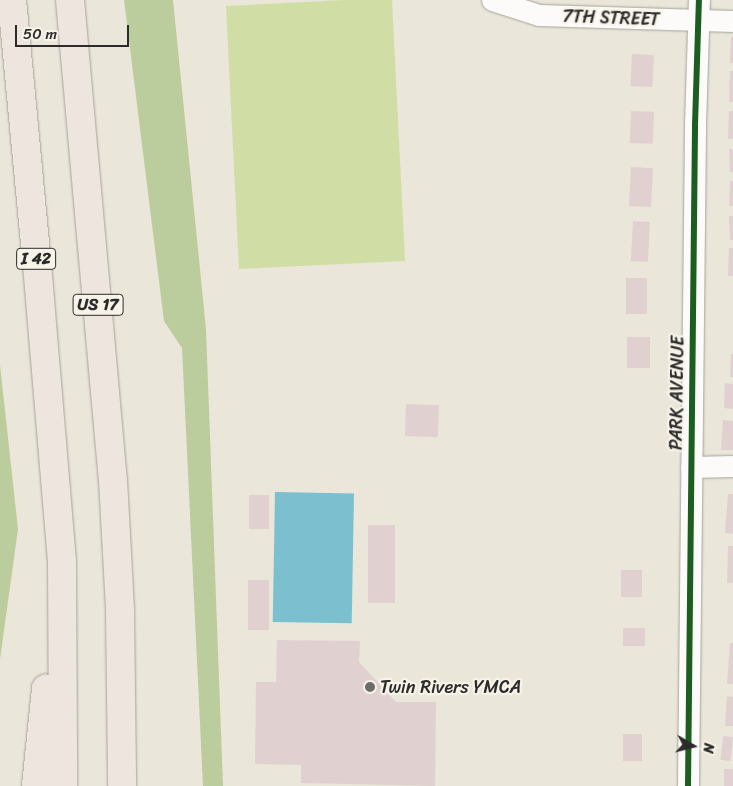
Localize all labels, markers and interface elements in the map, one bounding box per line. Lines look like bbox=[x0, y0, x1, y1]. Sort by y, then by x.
street label: 7TH STREET bbox=[561, 5, 661, 31]
scale bar bbox=[18, 15, 131, 47]
text: 50 m bbox=[23, 21, 57, 47]
road number: I 42 bbox=[16, 245, 56, 272]
road number: US 17 bbox=[72, 292, 124, 318]
street label: PARK AVENUE bbox=[665, 336, 689, 450]
place label: Twin Rivers YMCA bbox=[380, 676, 521, 698]
marker: Twin Rivers YMCA bbox=[364, 681, 376, 693]
north arrow bbox=[668, 721, 718, 771]
text: N bbox=[695, 742, 721, 755]

